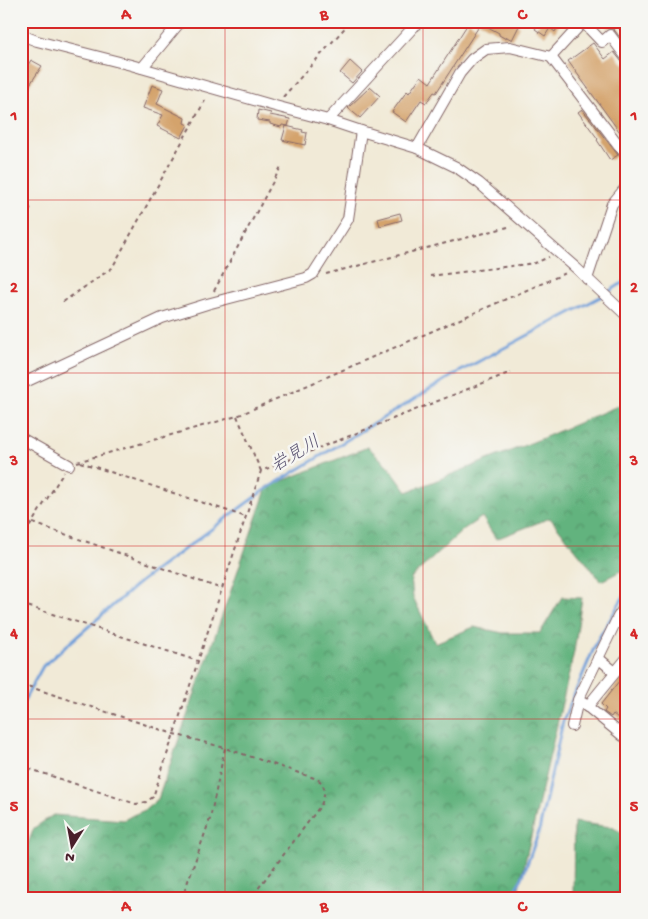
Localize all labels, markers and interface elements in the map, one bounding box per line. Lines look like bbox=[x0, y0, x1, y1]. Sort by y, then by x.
text: A bbox=[120, 7, 132, 26]
text: B bbox=[319, 7, 329, 26]
text: C bbox=[517, 7, 528, 26]
text: 1 bbox=[10, 108, 17, 127]
text: 1 bbox=[630, 108, 637, 127]
text: 2 bbox=[10, 280, 18, 299]
text: 2 bbox=[630, 280, 638, 299]
water label: 岩見川 bbox=[267, 431, 325, 478]
text: 3 bbox=[9, 453, 18, 472]
text: 3 bbox=[629, 453, 638, 472]
text: 4 bbox=[9, 626, 18, 645]
text: 4 bbox=[629, 626, 638, 645]
text: 5 bbox=[10, 799, 19, 818]
text: 5 bbox=[630, 799, 639, 818]
north arrow bbox=[48, 822, 98, 872]
text: N bbox=[64, 847, 76, 866]
text: A bbox=[120, 899, 132, 918]
text: B bbox=[319, 899, 329, 918]
text: C bbox=[517, 899, 528, 918]

